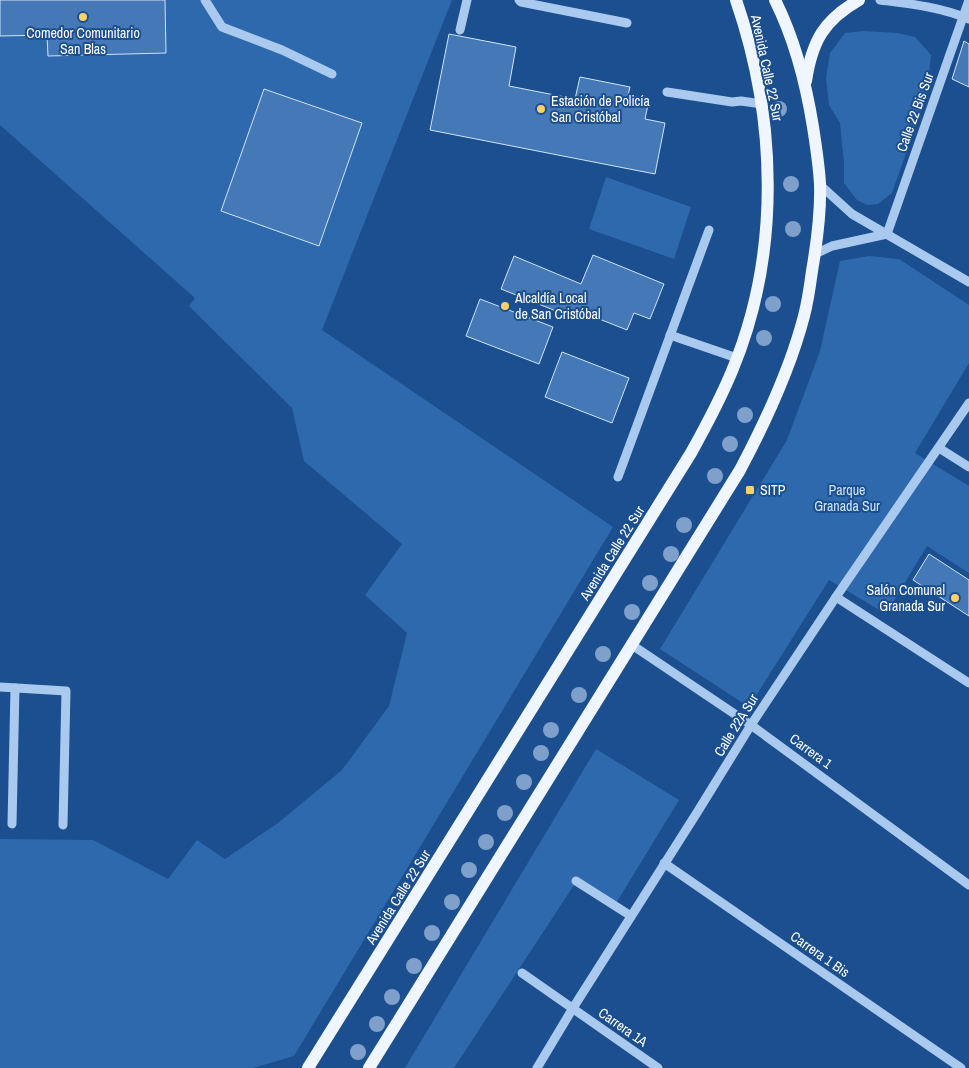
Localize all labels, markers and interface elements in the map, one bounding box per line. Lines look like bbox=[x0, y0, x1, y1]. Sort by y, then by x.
marker: Comedor Comunitario San Blas bbox=[77, 11, 89, 23]
street label: Avenida Calle 22 Sur bbox=[747, 12, 787, 123]
place label: Comedor Comunitario San Blas bbox=[26, 24, 140, 58]
street label: Calle 22 Bis Sur bbox=[892, 70, 938, 154]
place label: Estación de Policía San Cristóbal bbox=[551, 92, 651, 126]
marker: Estación de Policía San Cristóbal bbox=[535, 103, 547, 115]
place label: Alcaldía Local de San Cristóbal bbox=[514, 289, 601, 323]
marker: Alcaldía Local de San Cristóbal bbox=[499, 300, 511, 312]
place label: SITP bbox=[760, 481, 786, 499]
park label: Parque Granada Sur bbox=[814, 481, 880, 515]
marker: SITP bbox=[744, 484, 756, 496]
street label: Avenida Calle 22 Sur bbox=[575, 502, 648, 605]
place label: Salón Comunal Granada Sur bbox=[867, 581, 945, 615]
marker: Salón Comunal Granada Sur bbox=[949, 592, 961, 604]
street label: Calle 22A Sur bbox=[710, 690, 762, 760]
street label: Carrera 1 bbox=[786, 729, 836, 773]
street label: Avenida Calle 22 Sur bbox=[361, 846, 434, 949]
street label: Carrera 1 Bis bbox=[787, 927, 853, 981]
street label: Carrera 1A bbox=[595, 1004, 651, 1051]

